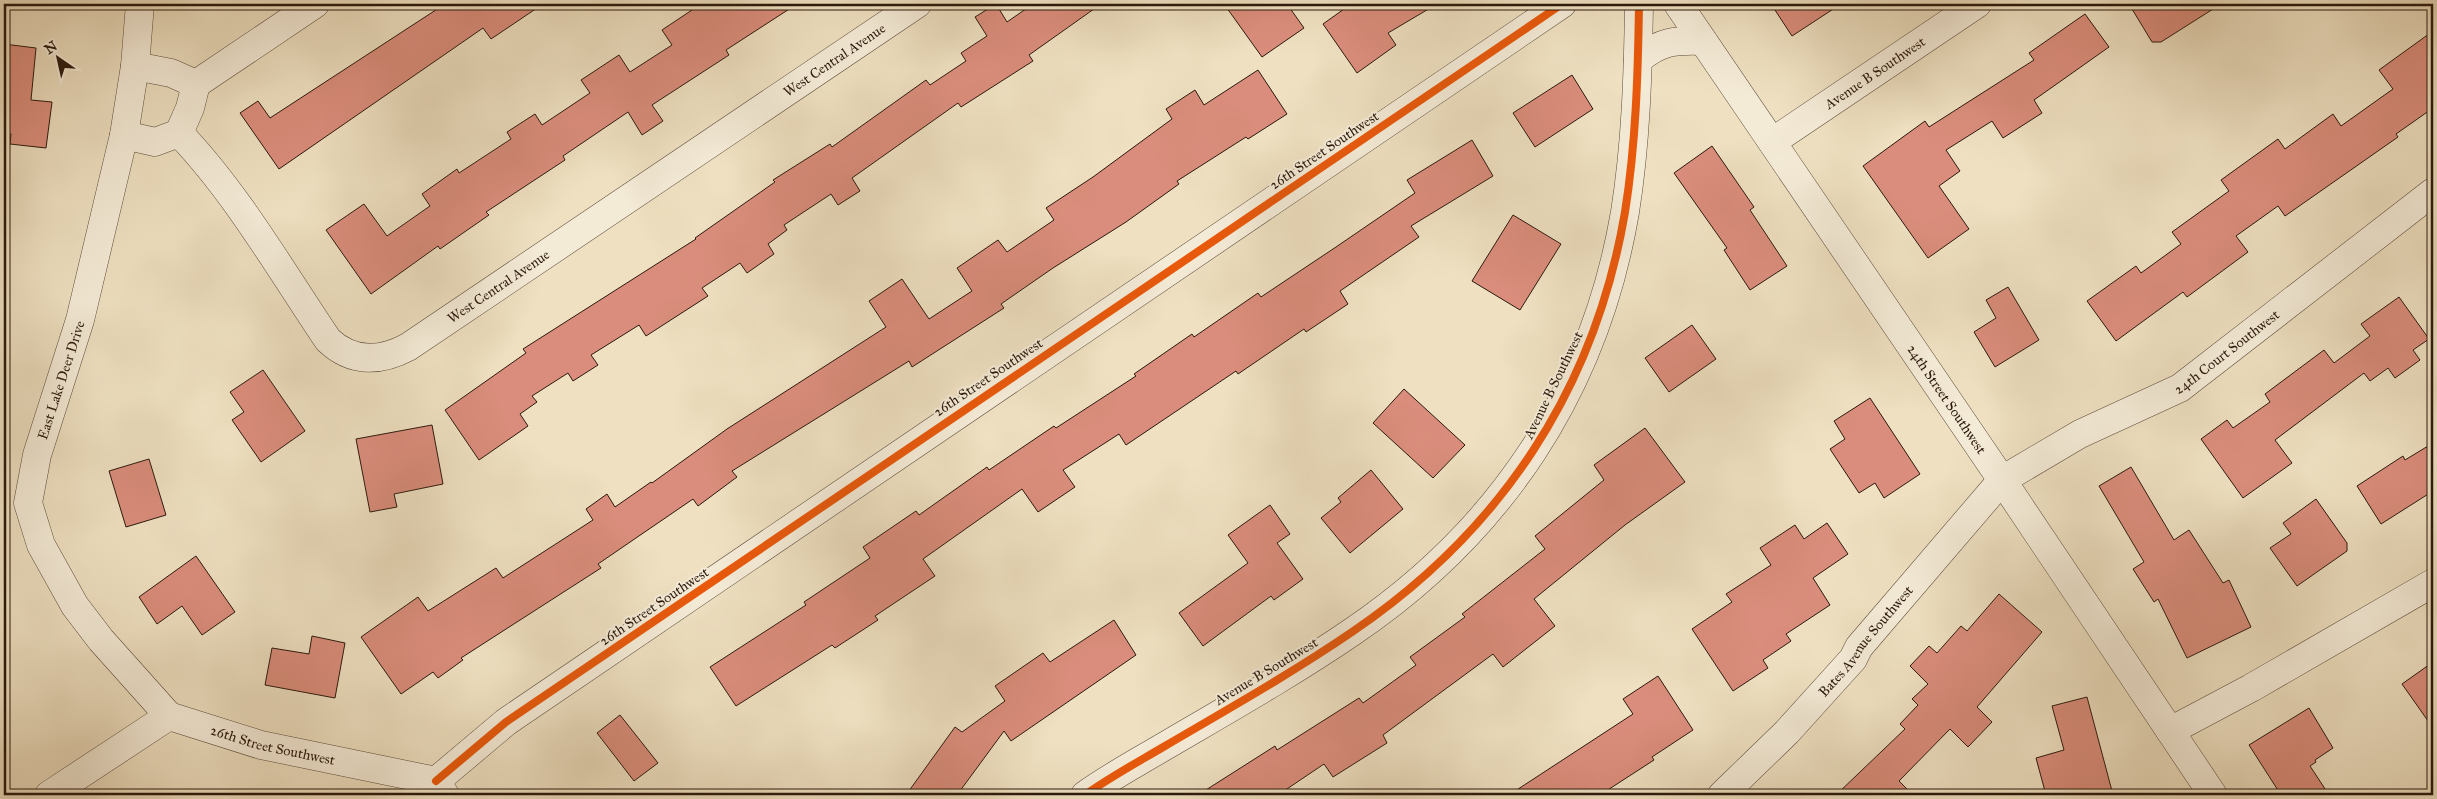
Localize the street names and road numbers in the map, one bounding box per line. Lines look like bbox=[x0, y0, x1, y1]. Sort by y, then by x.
street label: West Central Avenue bbox=[780, 20, 889, 101]
street label: Avenue B Southwest bbox=[1821, 33, 1929, 114]
street label: 26th Street Southwest bbox=[1267, 108, 1382, 193]
street label: West Central Avenue bbox=[444, 246, 553, 327]
street label: 24th Court Southwest bbox=[2172, 306, 2283, 398]
street label: East Lake Deer Drive bbox=[34, 318, 89, 442]
street label: Avenue B Southwest bbox=[1520, 329, 1587, 443]
street label: 26th Street Southwest bbox=[931, 335, 1046, 420]
street label: 24th Street Southwest bbox=[1903, 341, 1990, 457]
street label: 26th Street Southwest bbox=[597, 564, 712, 649]
street label: Bates Avenue Southwest bbox=[1815, 582, 1917, 700]
street label: Avenue B Southwest bbox=[1211, 634, 1321, 709]
street label: 26th Street Southwest bbox=[208, 722, 337, 769]

